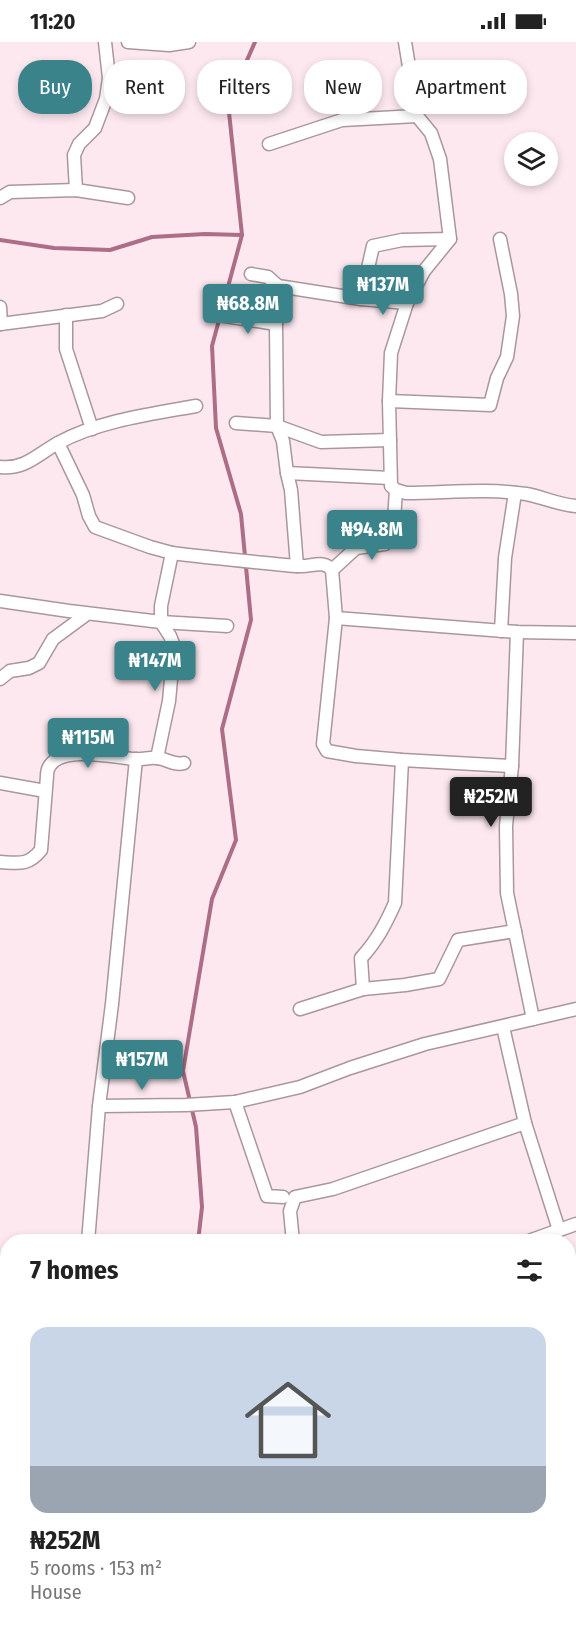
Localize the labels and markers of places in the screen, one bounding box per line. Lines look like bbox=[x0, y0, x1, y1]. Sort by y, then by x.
pin: ₦137M bbox=[341, 265, 425, 316]
pin: ₦68.8M bbox=[199, 284, 297, 335]
pin: ₦94.8M bbox=[323, 510, 421, 561]
pin: ₦147M bbox=[113, 641, 197, 692]
pin: ₦115M bbox=[46, 718, 130, 769]
pin: ₦252M bbox=[449, 777, 533, 828]
pin: ₦157M bbox=[100, 1040, 184, 1091]

